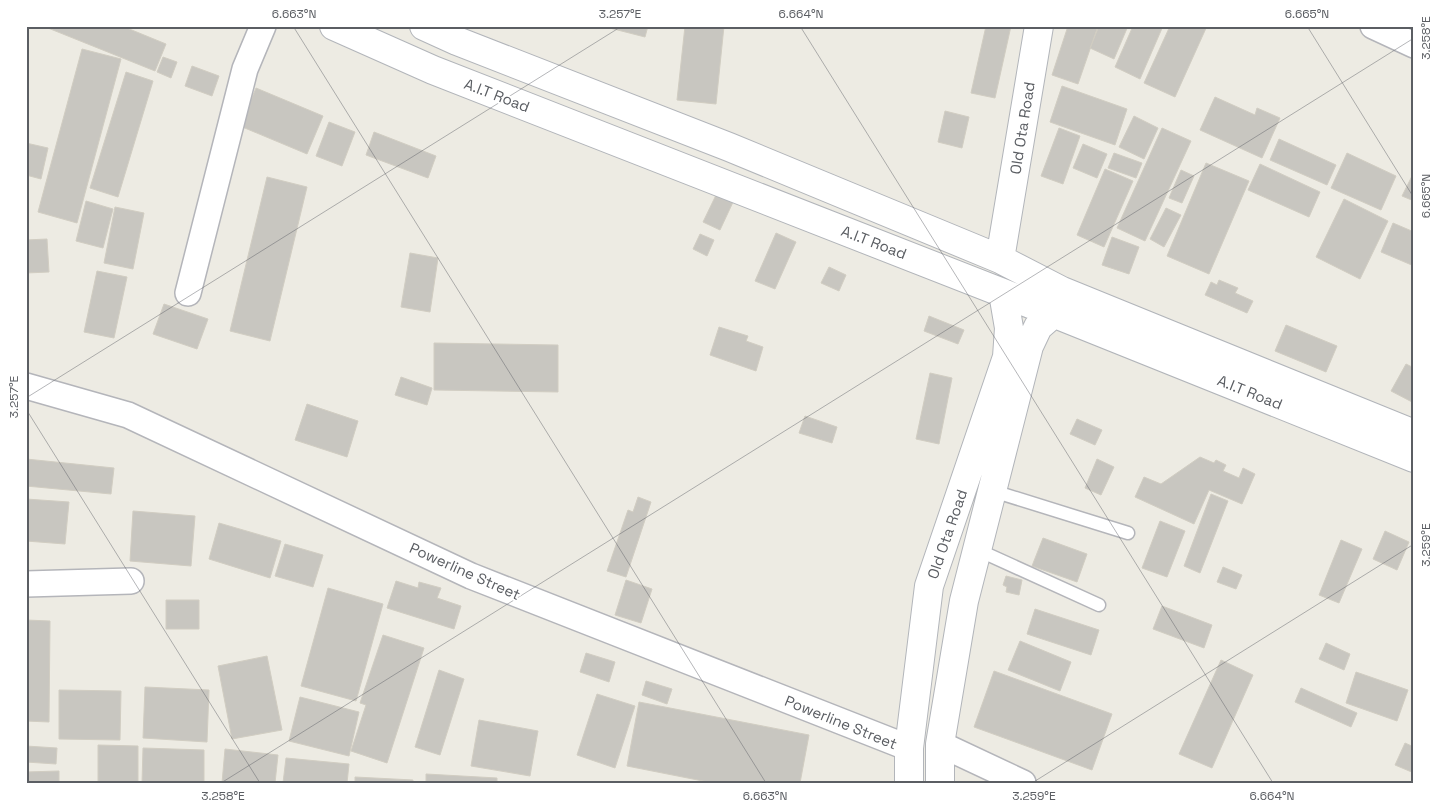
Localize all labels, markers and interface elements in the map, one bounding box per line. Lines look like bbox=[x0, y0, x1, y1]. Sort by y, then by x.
text: 6.663°N bbox=[272, 6, 316, 22]
text: 3.257°E bbox=[599, 6, 642, 22]
text: 6.664°N bbox=[779, 6, 824, 22]
text: 6.665°N bbox=[1285, 6, 1329, 22]
text: 3.258°E bbox=[1418, 16, 1434, 60]
street label: A.I.T Road bbox=[462, 74, 532, 116]
street label: Old Ota Road bbox=[1005, 80, 1039, 176]
text: 6.665°N bbox=[1418, 174, 1434, 218]
street label: A.I.T Road bbox=[839, 221, 909, 263]
street label: A.I.T Road bbox=[1215, 370, 1285, 414]
text: 3.257°E bbox=[6, 375, 22, 418]
street label: Old Ota Road bbox=[923, 487, 971, 581]
text: 3.259°E bbox=[1418, 523, 1434, 567]
street label: Powerline Street bbox=[407, 538, 523, 604]
street label: Powerline Street bbox=[782, 691, 900, 753]
text: 3.258°E bbox=[201, 788, 245, 804]
text: 6.663°N bbox=[743, 788, 787, 804]
text: 3.259°E bbox=[1012, 788, 1056, 804]
text: 6.664°N bbox=[1250, 788, 1295, 804]

